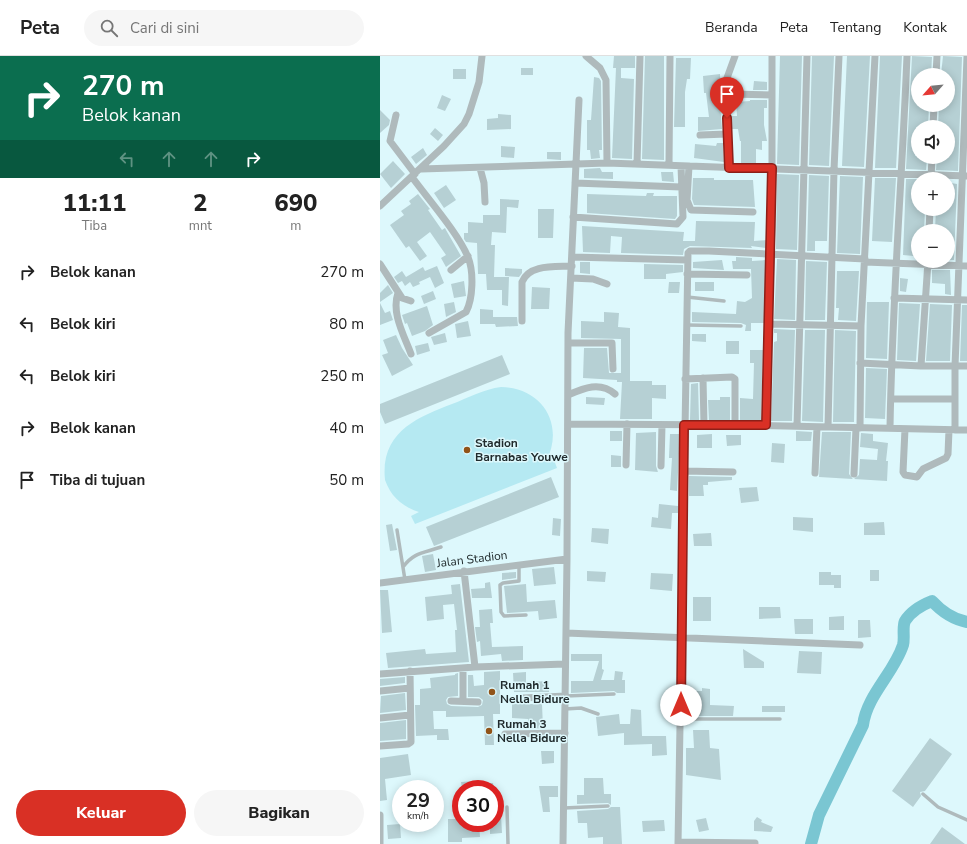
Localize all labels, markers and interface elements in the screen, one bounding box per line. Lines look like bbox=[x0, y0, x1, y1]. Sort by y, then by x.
search box bbox=[84, 10, 364, 46]
text: Peta bbox=[20, 15, 60, 41]
icon: search bbox=[98, 17, 120, 39]
text: Cari di sini bbox=[130, 18, 199, 38]
text: Beranda bbox=[705, 18, 758, 37]
text: Peta bbox=[780, 18, 808, 37]
text: Tentang bbox=[830, 18, 881, 37]
text: Kontak bbox=[903, 18, 947, 37]
text: 270 m bbox=[82, 67, 165, 105]
north arrow bbox=[911, 68, 955, 112]
map controls bbox=[911, 68, 955, 268]
icon: right bbox=[16, 72, 68, 124]
pin bbox=[710, 77, 744, 118]
icon: arrive bbox=[716, 83, 738, 105]
text: Belok kanan bbox=[82, 103, 181, 127]
button: sound bbox=[911, 120, 955, 164]
icon: left bbox=[116, 148, 138, 170]
icon: ahead bbox=[158, 148, 180, 170]
icon: ahead bbox=[200, 148, 222, 170]
icon: right bbox=[242, 148, 264, 170]
button: + bbox=[911, 172, 955, 216]
text: 11:11 bbox=[62, 187, 126, 219]
text: 2 bbox=[193, 187, 208, 219]
text: 690 bbox=[274, 187, 318, 219]
text: Tiba bbox=[82, 217, 107, 235]
text: mnt bbox=[189, 217, 212, 235]
text: m bbox=[290, 217, 301, 235]
button: − bbox=[911, 224, 955, 268]
icon: right bbox=[16, 261, 38, 283]
text: Belok kanan bbox=[50, 262, 136, 282]
text: 270 m bbox=[320, 262, 364, 282]
icon: left bbox=[16, 313, 38, 335]
text: Belok kiri bbox=[50, 314, 115, 334]
text: 80 m bbox=[329, 314, 364, 334]
icon: left bbox=[16, 365, 38, 387]
text: Belok kiri bbox=[50, 366, 115, 386]
text: 250 m bbox=[320, 366, 364, 386]
icon: right bbox=[16, 417, 38, 439]
text: Belok kanan bbox=[50, 418, 136, 438]
text: 40 m bbox=[329, 418, 364, 438]
place label: Stadion Barnabas Youwe bbox=[475, 435, 568, 465]
marker: Stadion Barnabas Youwe bbox=[462, 445, 472, 455]
icon: arrive bbox=[16, 469, 38, 491]
text: Tiba di tujuan bbox=[50, 470, 145, 490]
text: 50 m bbox=[329, 470, 364, 490]
street label: Jalan Stadion bbox=[435, 547, 508, 571]
place label: Rumah 1 Nella Bidure bbox=[500, 677, 570, 707]
position arrow bbox=[660, 684, 702, 726]
marker: Rumah 1 Nella Bidure bbox=[487, 687, 497, 697]
place label: Rumah 3 Nella Bidure bbox=[497, 716, 567, 746]
marker: Rumah 3 Nella Bidure bbox=[484, 726, 494, 736]
speed limit sign: 30 bbox=[452, 780, 504, 832]
text: 29 bbox=[406, 787, 430, 814]
button: Keluar bbox=[16, 790, 186, 836]
button: Bagikan bbox=[194, 790, 364, 836]
text: km/h bbox=[407, 809, 429, 823]

